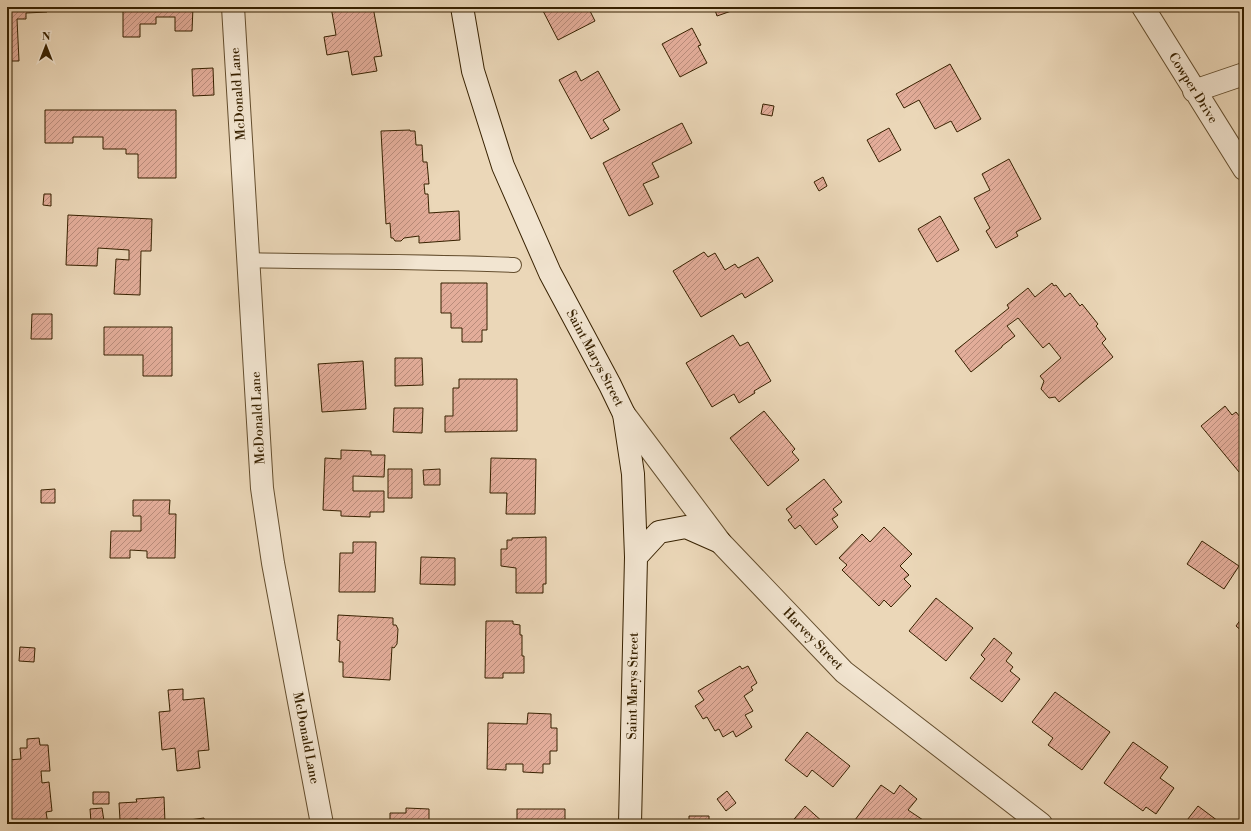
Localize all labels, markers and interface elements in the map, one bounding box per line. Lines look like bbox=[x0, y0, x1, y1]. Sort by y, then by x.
north arrow bbox=[26, 26, 66, 66]
text: N bbox=[42, 30, 51, 44]
street label: McDonald Lane bbox=[227, 47, 249, 141]
street label: Cowper Drive bbox=[1165, 50, 1221, 127]
street label: Saint Marys Street bbox=[563, 307, 627, 410]
street label: McDonald Lane bbox=[248, 371, 268, 465]
street label: Harvey Street bbox=[779, 605, 847, 674]
street label: Saint Marys Street bbox=[624, 632, 642, 740]
street label: McDonald Lane bbox=[289, 691, 323, 786]

